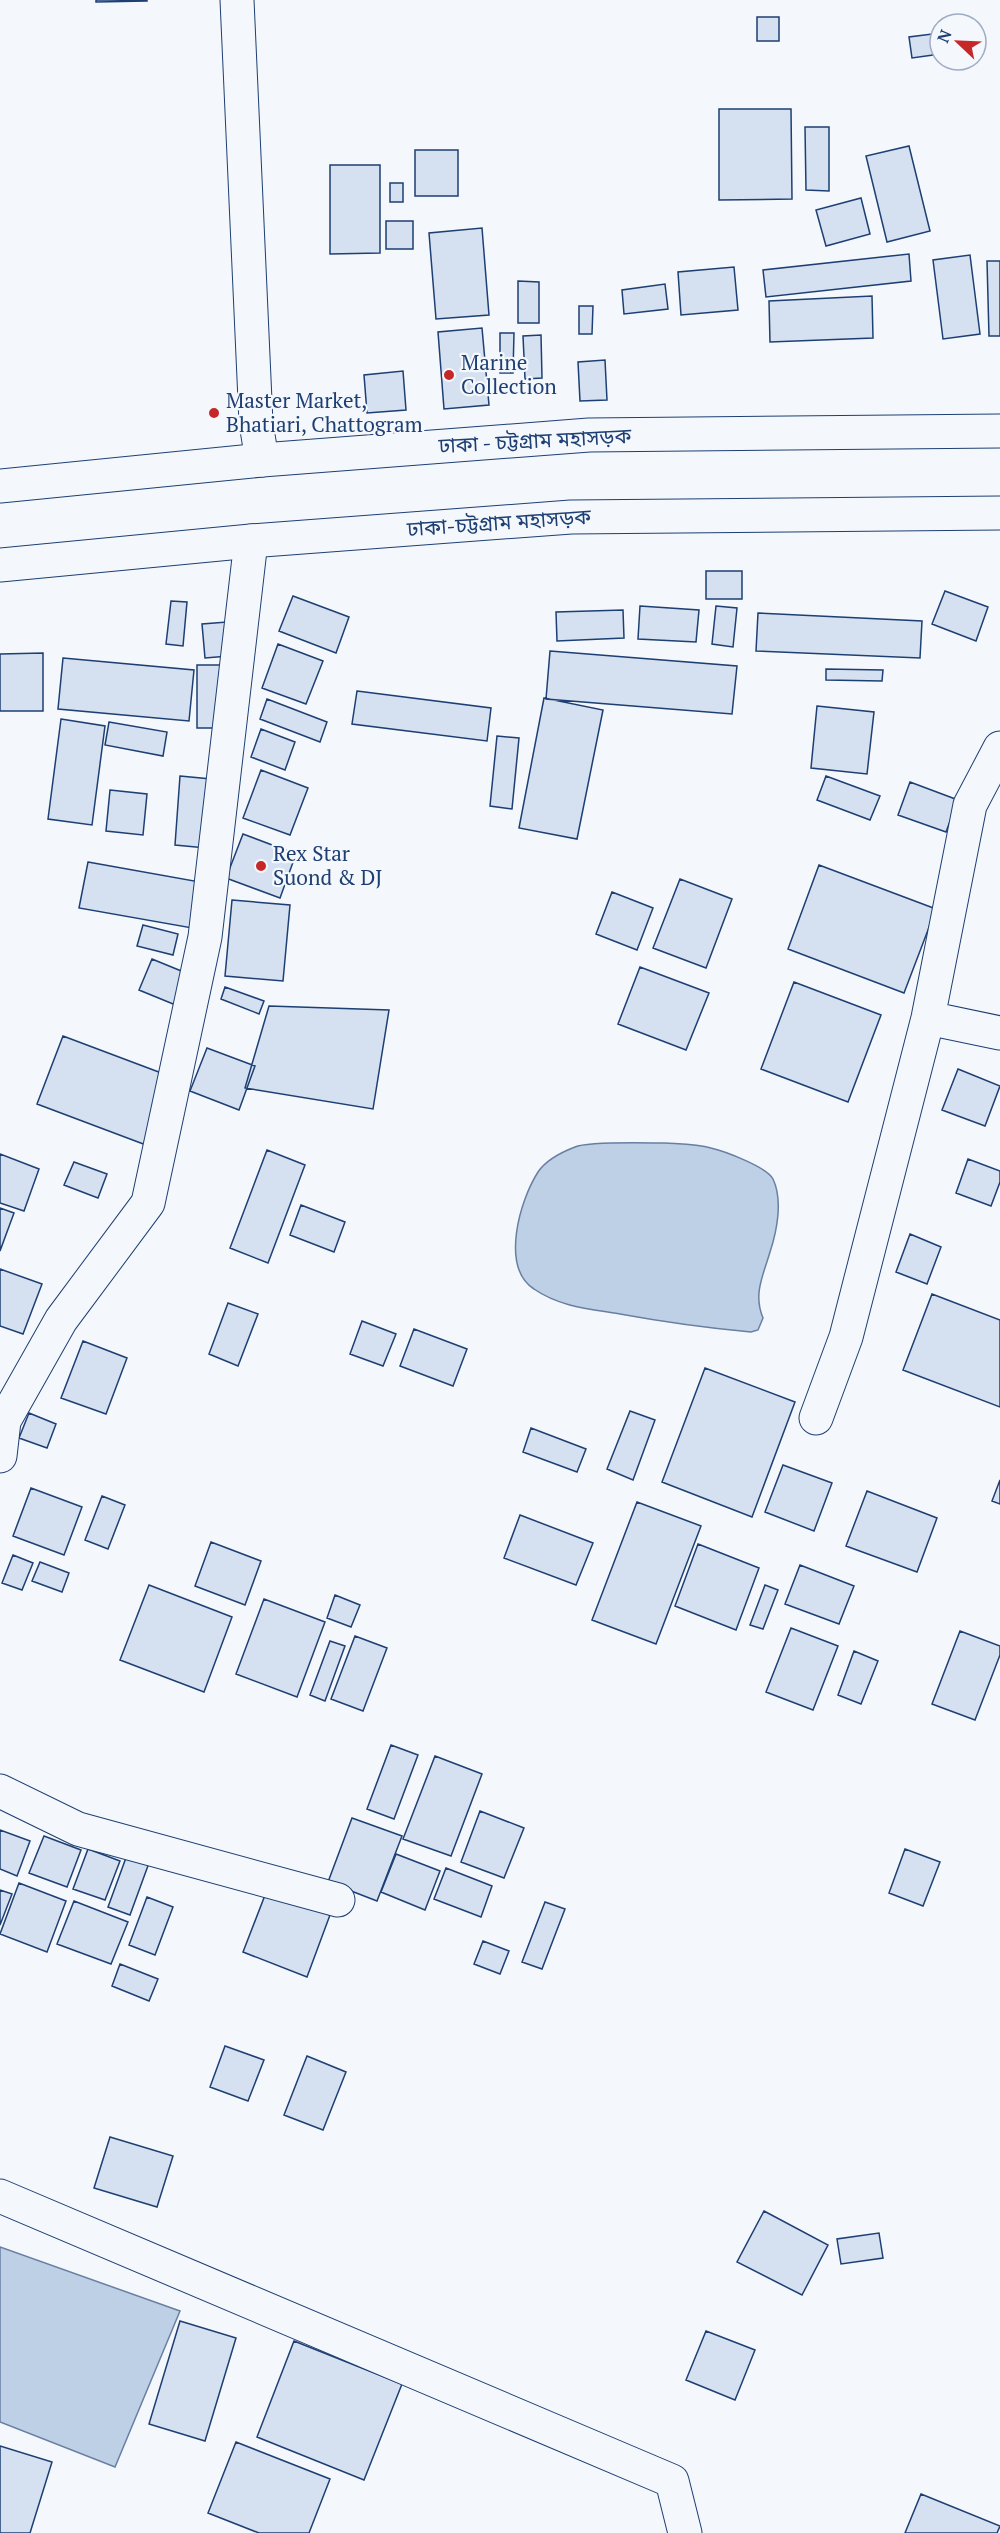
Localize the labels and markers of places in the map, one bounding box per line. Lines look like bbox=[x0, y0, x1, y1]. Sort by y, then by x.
place label: Marine Collection bbox=[461, 348, 557, 400]
marker: Marine Collection bbox=[442, 368, 456, 382]
place label: Master Market, Bhatiari, Chattogram bbox=[226, 386, 423, 438]
marker: Master Market, Bhatiari, Chattogram bbox=[207, 406, 221, 420]
place label: Rex Star Suond & DJ bbox=[273, 839, 383, 891]
marker: Rex Star Suond & DJ bbox=[254, 859, 268, 873]

